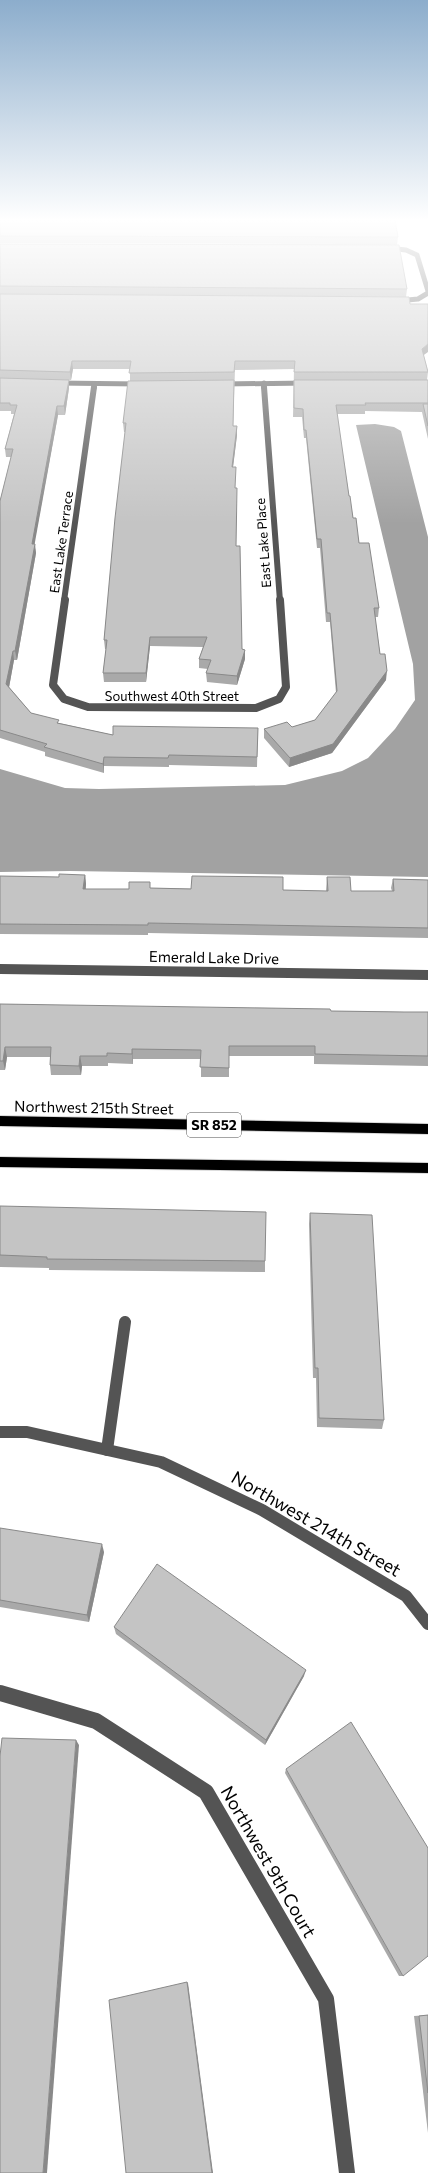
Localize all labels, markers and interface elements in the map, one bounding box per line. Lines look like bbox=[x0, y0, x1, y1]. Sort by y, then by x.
street label: East Lake Terrace bbox=[46, 490, 76, 594]
street label: East Lake Place bbox=[252, 497, 274, 589]
street label: Southwest 40th Street bbox=[105, 688, 239, 704]
street label: Emerald Lake Drive bbox=[149, 947, 279, 967]
street label: Northwest 215th Street bbox=[14, 1097, 174, 1117]
road number: SR 852 bbox=[187, 1113, 241, 1137]
street label: Northwest 214th Street bbox=[228, 1466, 405, 1581]
street label: Northwest 9th Court bbox=[217, 1782, 321, 1941]

